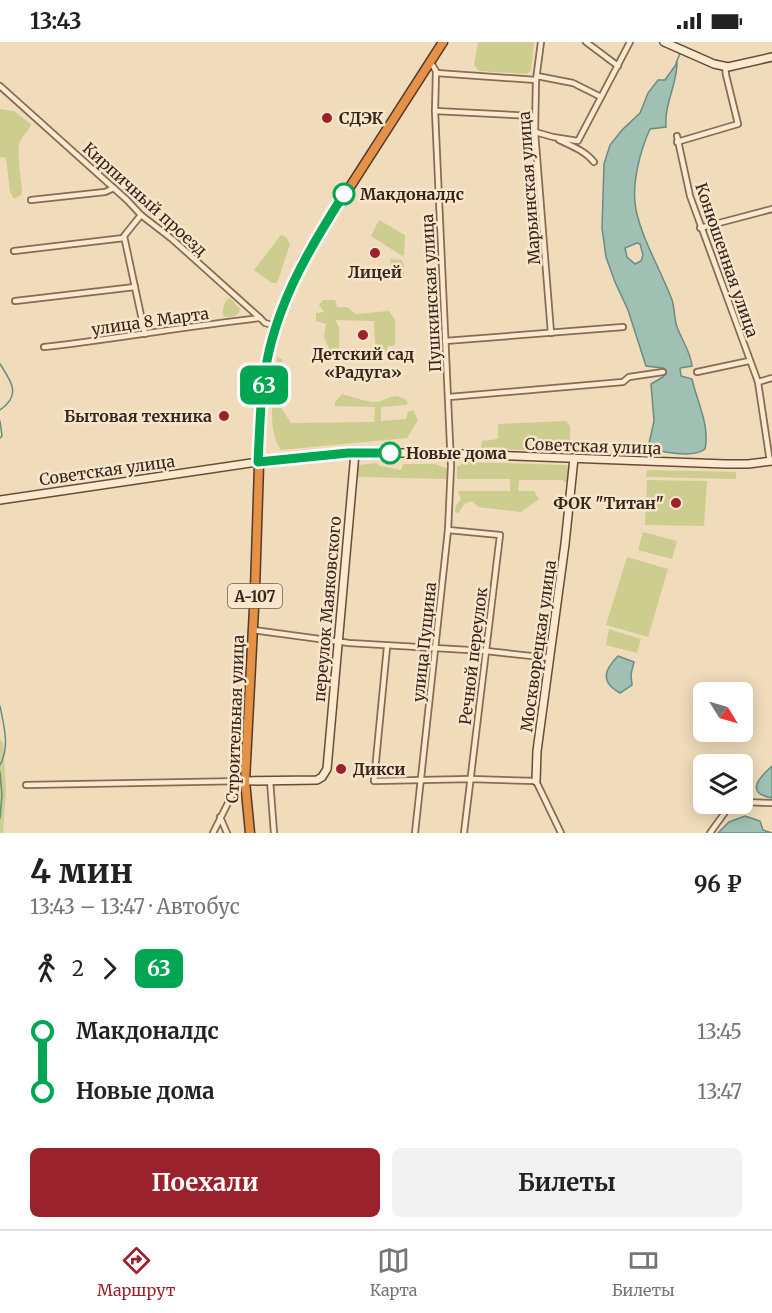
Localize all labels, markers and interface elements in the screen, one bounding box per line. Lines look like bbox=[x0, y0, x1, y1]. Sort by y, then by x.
text: 13:43 bbox=[30, 7, 82, 35]
place label: СДЭК bbox=[339, 108, 384, 128]
street label: Марьинская улица bbox=[514, 110, 544, 265]
marker: СДЭК bbox=[320, 111, 334, 125]
street label: Кирпичный проезд bbox=[79, 138, 211, 260]
street label: Конюшенная улица bbox=[691, 180, 763, 340]
marker: Макдоналдс bbox=[333, 183, 355, 205]
place label: Макдоналдс bbox=[360, 184, 464, 204]
street label: Пушкинская улица bbox=[417, 213, 445, 372]
marker: Лицей bbox=[368, 246, 382, 260]
place label: Лицей bbox=[348, 262, 402, 282]
street label: улица 8 Марта bbox=[90, 303, 210, 339]
marker: Детский сад «Радуга» bbox=[356, 328, 370, 342]
place label: Детский сад «Радуга» bbox=[312, 344, 414, 382]
line badge: 63 bbox=[237, 366, 291, 404]
text: 63 bbox=[252, 372, 276, 399]
place label: Бытовая техника bbox=[64, 406, 212, 426]
marker: Бытовая техника bbox=[217, 409, 231, 423]
street label: Советская улица bbox=[524, 434, 662, 458]
marker: Новые дома bbox=[379, 442, 401, 464]
place label: Новые дома bbox=[406, 443, 507, 463]
street label: Советская улица bbox=[38, 451, 176, 489]
place label: ФОК "Титан" bbox=[553, 493, 664, 513]
marker: ФОК "Титан" bbox=[669, 496, 683, 510]
street label: переулок Маяковского bbox=[309, 515, 345, 703]
street label: Москворецкая улица bbox=[516, 558, 560, 733]
street label: улица Пущина bbox=[408, 581, 440, 703]
road number: А-107 bbox=[228, 584, 282, 608]
street label: Речной переулок bbox=[455, 586, 491, 726]
street label: Строительная улица bbox=[222, 634, 248, 804]
north arrow bbox=[693, 682, 753, 742]
map controls bbox=[693, 682, 753, 814]
button: layers bbox=[693, 754, 753, 814]
place label: Дикси bbox=[353, 759, 406, 779]
marker: Дикси bbox=[334, 762, 348, 776]
text: 4 мин bbox=[30, 851, 133, 892]
text: 96 ₽ bbox=[694, 870, 742, 898]
text: 13:43 – 13:47 · Автобус bbox=[30, 894, 240, 919]
icon: walk bbox=[30, 952, 63, 985]
icon: forward bbox=[93, 952, 126, 985]
text: 63 bbox=[147, 955, 171, 982]
text: 2 bbox=[72, 956, 84, 981]
text: Макдоналдс bbox=[76, 1017, 219, 1045]
text: 13:45 bbox=[697, 1019, 742, 1044]
text: Новые дома bbox=[76, 1077, 214, 1105]
text: 13:47 bbox=[697, 1079, 742, 1104]
button: Поехали bbox=[30, 1148, 380, 1217]
button: Билеты bbox=[392, 1148, 742, 1217]
tab: Маршрут bbox=[97, 1244, 176, 1300]
tab: Карта bbox=[370, 1244, 417, 1300]
tab: Билеты bbox=[612, 1244, 675, 1300]

